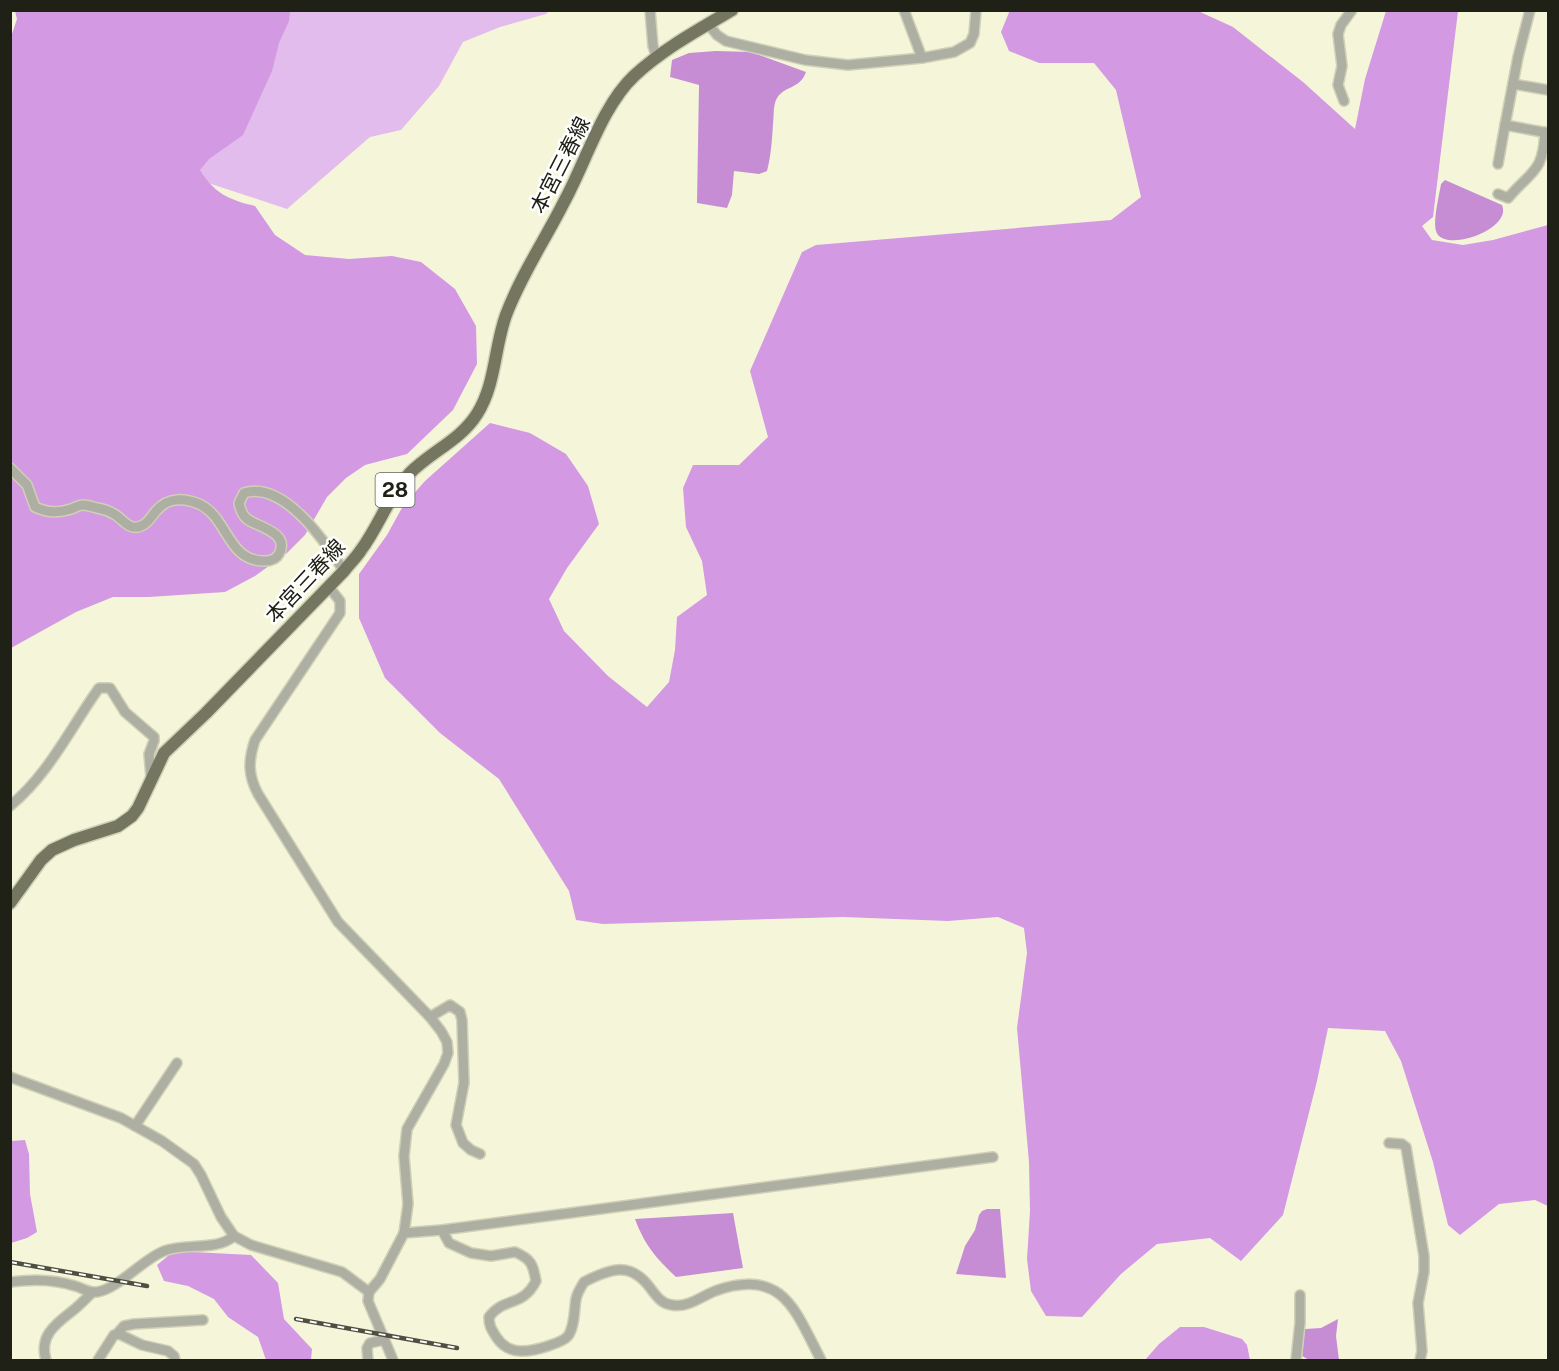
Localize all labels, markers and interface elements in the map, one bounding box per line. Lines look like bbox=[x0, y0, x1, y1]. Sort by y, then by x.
street label: 本宮三春線 bbox=[525, 113, 595, 217]
road number: 28 bbox=[376, 473, 414, 507]
street label: 本宮三春線 bbox=[260, 534, 350, 628]

